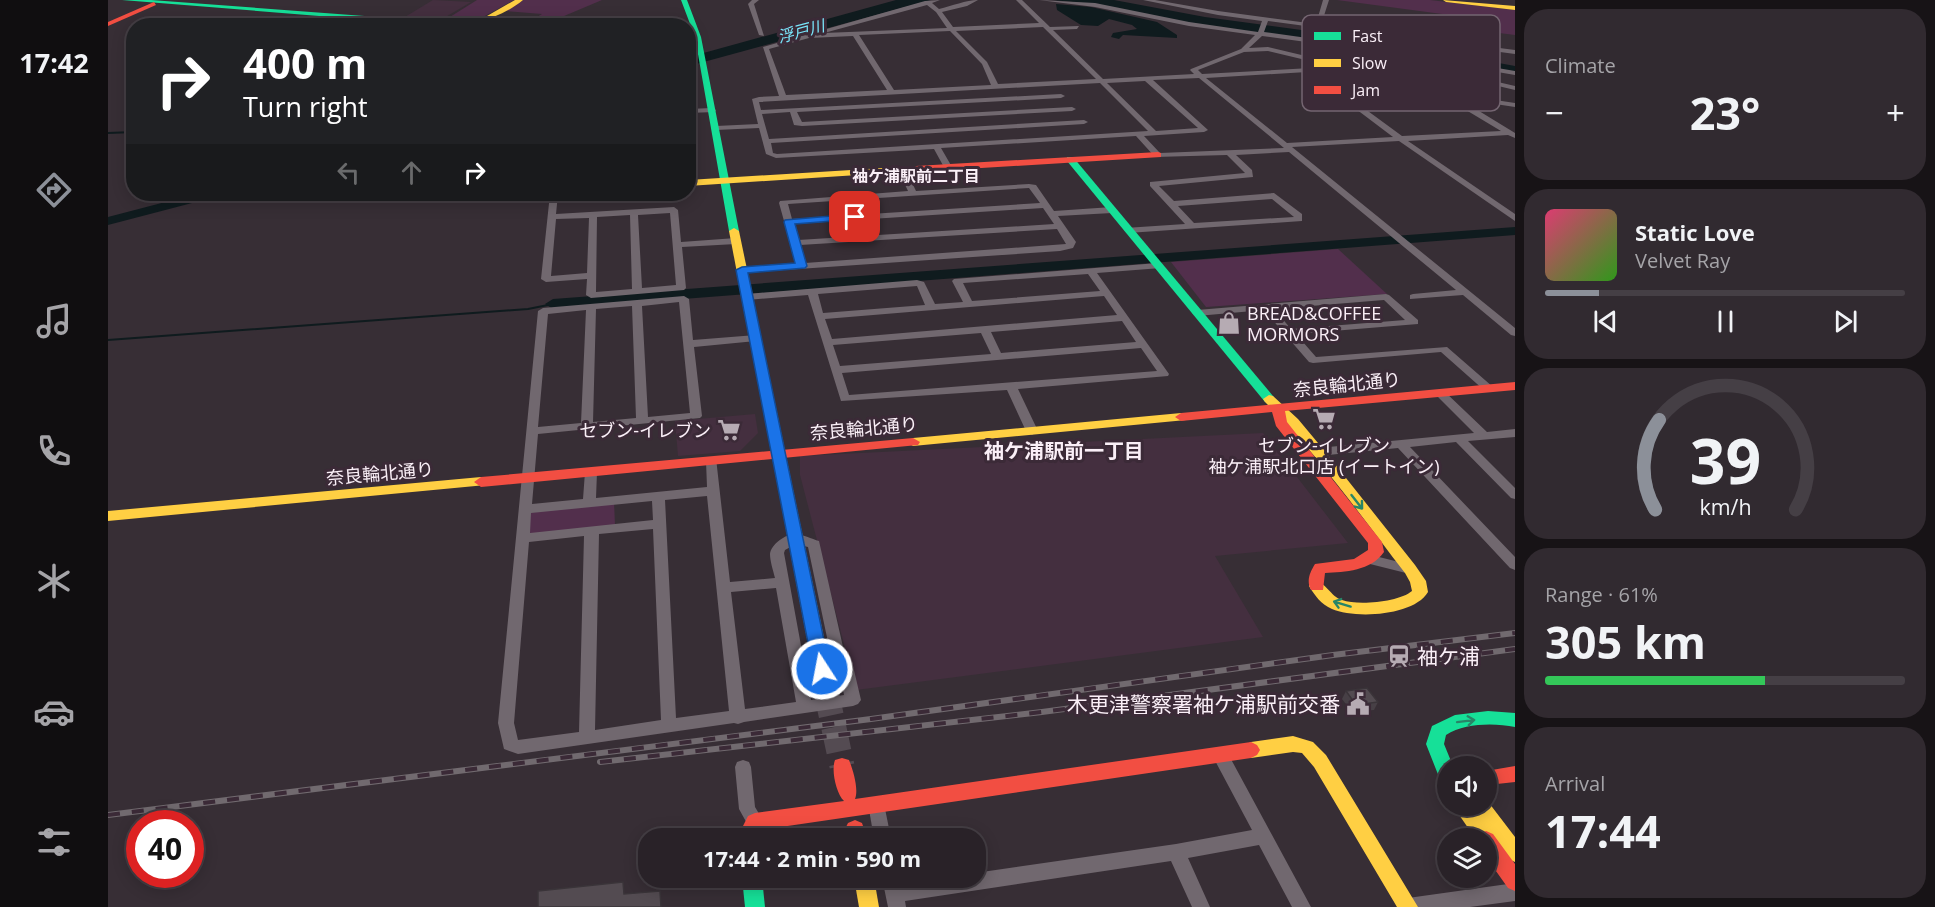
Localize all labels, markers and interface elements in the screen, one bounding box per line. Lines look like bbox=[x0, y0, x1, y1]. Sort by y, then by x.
water label: 浮戸川 bbox=[775, 14, 829, 48]
legend bbox=[1302, 15, 1500, 111]
text: Fast bbox=[1352, 25, 1383, 47]
text: 400 m bbox=[243, 34, 367, 91]
icon: right bbox=[144, 42, 222, 120]
text: 17:42 bbox=[19, 44, 89, 81]
text: Slow bbox=[1352, 52, 1387, 74]
text: Climate bbox=[1545, 52, 1616, 79]
text: Jam bbox=[1350, 79, 1380, 101]
text: 23° bbox=[1690, 82, 1760, 143]
text: Turn right bbox=[243, 88, 368, 125]
text: − bbox=[1545, 90, 1564, 135]
text: + bbox=[1886, 90, 1905, 135]
icon: left bbox=[332, 156, 365, 189]
icon: ahead bbox=[395, 156, 428, 189]
icon: right bbox=[458, 156, 491, 189]
district label: 袖ケ浦駅前二丁目 bbox=[852, 165, 980, 187]
icon: directions bbox=[33, 169, 75, 211]
pin bbox=[829, 191, 880, 242]
icon: arrive bbox=[838, 200, 871, 233]
text: Static Love bbox=[1635, 217, 1755, 247]
text: Velvet Ray bbox=[1635, 247, 1730, 274]
icon: music bbox=[33, 300, 75, 342]
place label: BREAD&COFFEE MORMORS bbox=[1247, 301, 1381, 346]
icon: previous bbox=[1589, 305, 1622, 338]
icon: pause bbox=[1709, 305, 1742, 338]
icon: next bbox=[1829, 305, 1862, 338]
shop icon: BREAD&COFFEE MORMORS bbox=[1216, 310, 1242, 336]
street label: 奈良輪北通り bbox=[1292, 366, 1402, 402]
supermarket icon: セブン-イレブン 袖ケ浦駅北口店 (イートイン) bbox=[1311, 406, 1337, 432]
street label: 奈良輪北通り bbox=[809, 411, 919, 445]
supermarket icon: セブン-イレブン bbox=[716, 417, 742, 443]
place label: セブン-イレブン bbox=[579, 418, 711, 442]
text: 39 bbox=[1689, 418, 1761, 503]
icon: phone bbox=[33, 430, 75, 472]
place label: セブン-イレブン 袖ケ浦駅北口店 (イートイン) bbox=[1208, 433, 1440, 478]
district label: 袖ケ浦駅前一丁目 bbox=[984, 437, 1144, 464]
street label: 奈良輪北通り bbox=[325, 456, 435, 490]
one-way arrow bbox=[1351, 493, 1364, 509]
text: km/h bbox=[1699, 493, 1751, 522]
icon: climate bbox=[33, 560, 75, 602]
text: Range · 61% bbox=[1545, 581, 1658, 608]
one-way arrow bbox=[1333, 598, 1352, 609]
text: 305 km bbox=[1545, 611, 1706, 672]
position arrow bbox=[790, 637, 854, 701]
place label: 袖ケ浦 bbox=[1417, 642, 1480, 670]
station icon: 袖ケ浦 bbox=[1386, 643, 1412, 669]
place label: 木更津警察署袖ケ浦駅前交番 bbox=[1067, 690, 1340, 718]
icon: car bbox=[33, 691, 75, 733]
public building icon: 木更津警察署袖ケ浦駅前交番 bbox=[1345, 691, 1371, 717]
one-way arrow bbox=[1456, 715, 1476, 726]
map controls bbox=[1437, 756, 1497, 888]
button: sound bbox=[1437, 756, 1497, 816]
text: Arrival bbox=[1545, 770, 1605, 797]
text: 17:44 bbox=[1545, 800, 1661, 861]
speed limit sign: 40 bbox=[126, 810, 204, 888]
icon: filters bbox=[33, 821, 75, 863]
button: layers bbox=[1437, 828, 1497, 888]
text: 17:44 · 2 min · 590 m bbox=[703, 843, 921, 873]

